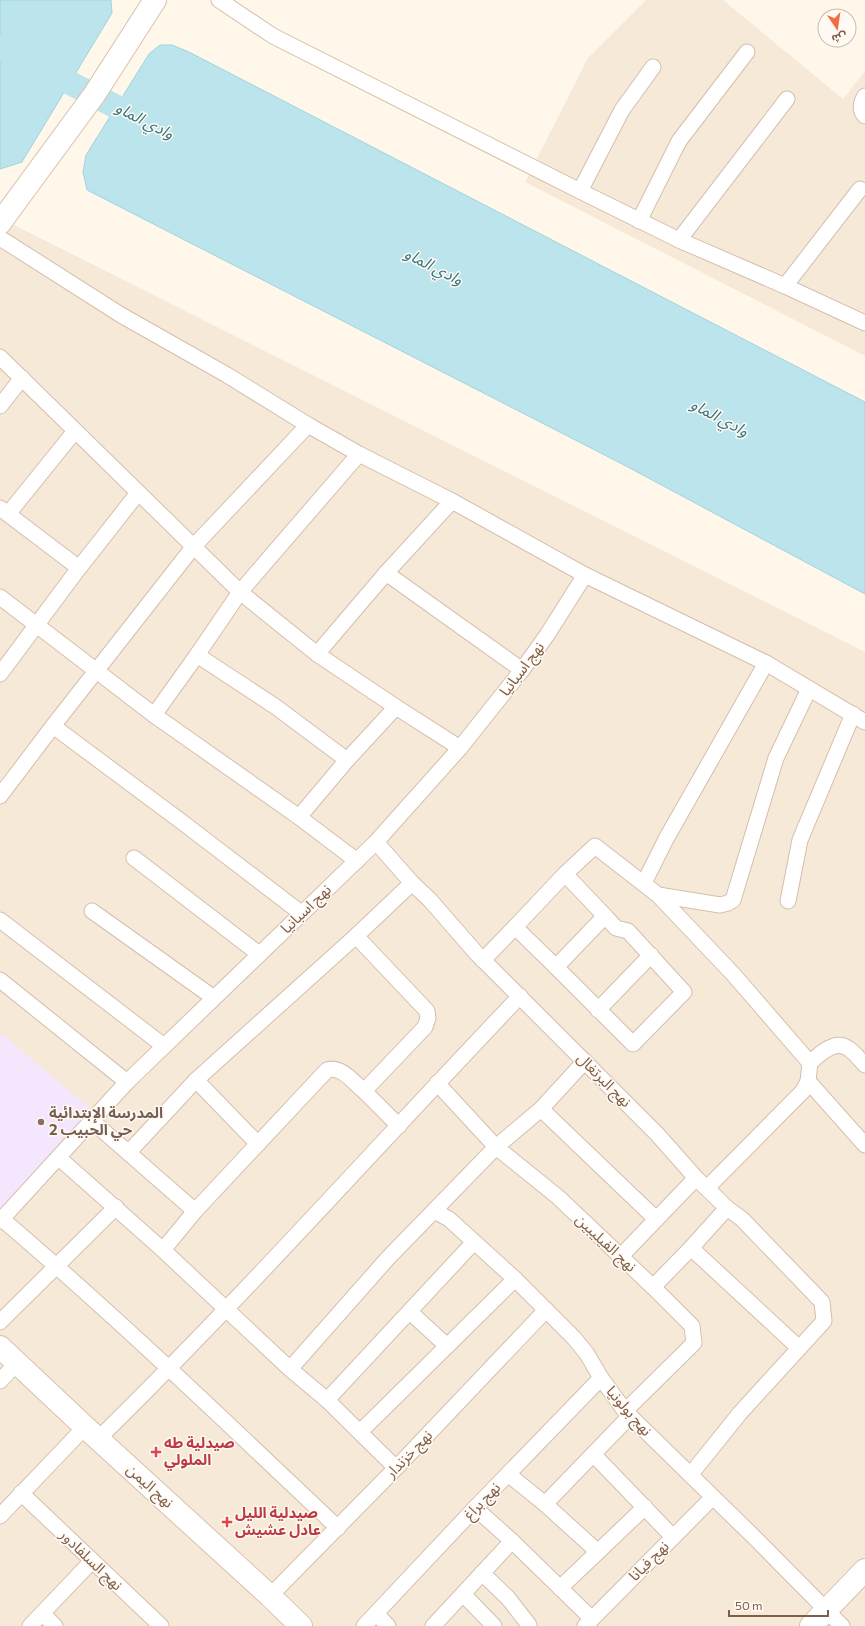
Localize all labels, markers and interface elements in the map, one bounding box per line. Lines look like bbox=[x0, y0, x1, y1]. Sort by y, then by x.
north arrow bbox=[817, 8, 857, 48]
text: ش bbox=[830, 29, 848, 46]
water label: وادي الماو bbox=[111, 97, 178, 146]
water label: وادي الماو bbox=[400, 243, 467, 292]
water label: وادي الماو bbox=[686, 393, 752, 444]
street label: نهج اسبانيا bbox=[495, 638, 551, 701]
street label: نهج اسبانيا bbox=[276, 880, 337, 940]
street label: نهج البرتغال bbox=[571, 1048, 636, 1113]
place label: المدرسة الإبتدائية حي الحبيب 2 bbox=[49, 1103, 163, 1141]
marker: المدرسة الإبتدائية حي الحبيب 2 bbox=[36, 1117, 46, 1127]
street label: نهج الفيليبين bbox=[570, 1210, 641, 1278]
street label: نهج بولونيا bbox=[600, 1382, 656, 1442]
street label: نهج خزندار bbox=[380, 1426, 438, 1485]
place label: صيدلية طه الملولي bbox=[164, 1433, 235, 1471]
marker: صيدلية طه الملولي bbox=[151, 1447, 161, 1457]
street label: نهج اليمن bbox=[121, 1460, 178, 1514]
street label: نهج براغ bbox=[459, 1478, 506, 1526]
place label: صيدلية الليل عادل عشيش bbox=[235, 1503, 321, 1539]
marker: صيدلية الليل عادل عشيش bbox=[222, 1517, 232, 1527]
street label: نهج السلفادور bbox=[53, 1524, 127, 1596]
street label: نهج فيانا bbox=[624, 1536, 675, 1587]
scale bar bbox=[729, 1592, 828, 1618]
text: 50 m bbox=[735, 1598, 763, 1612]

